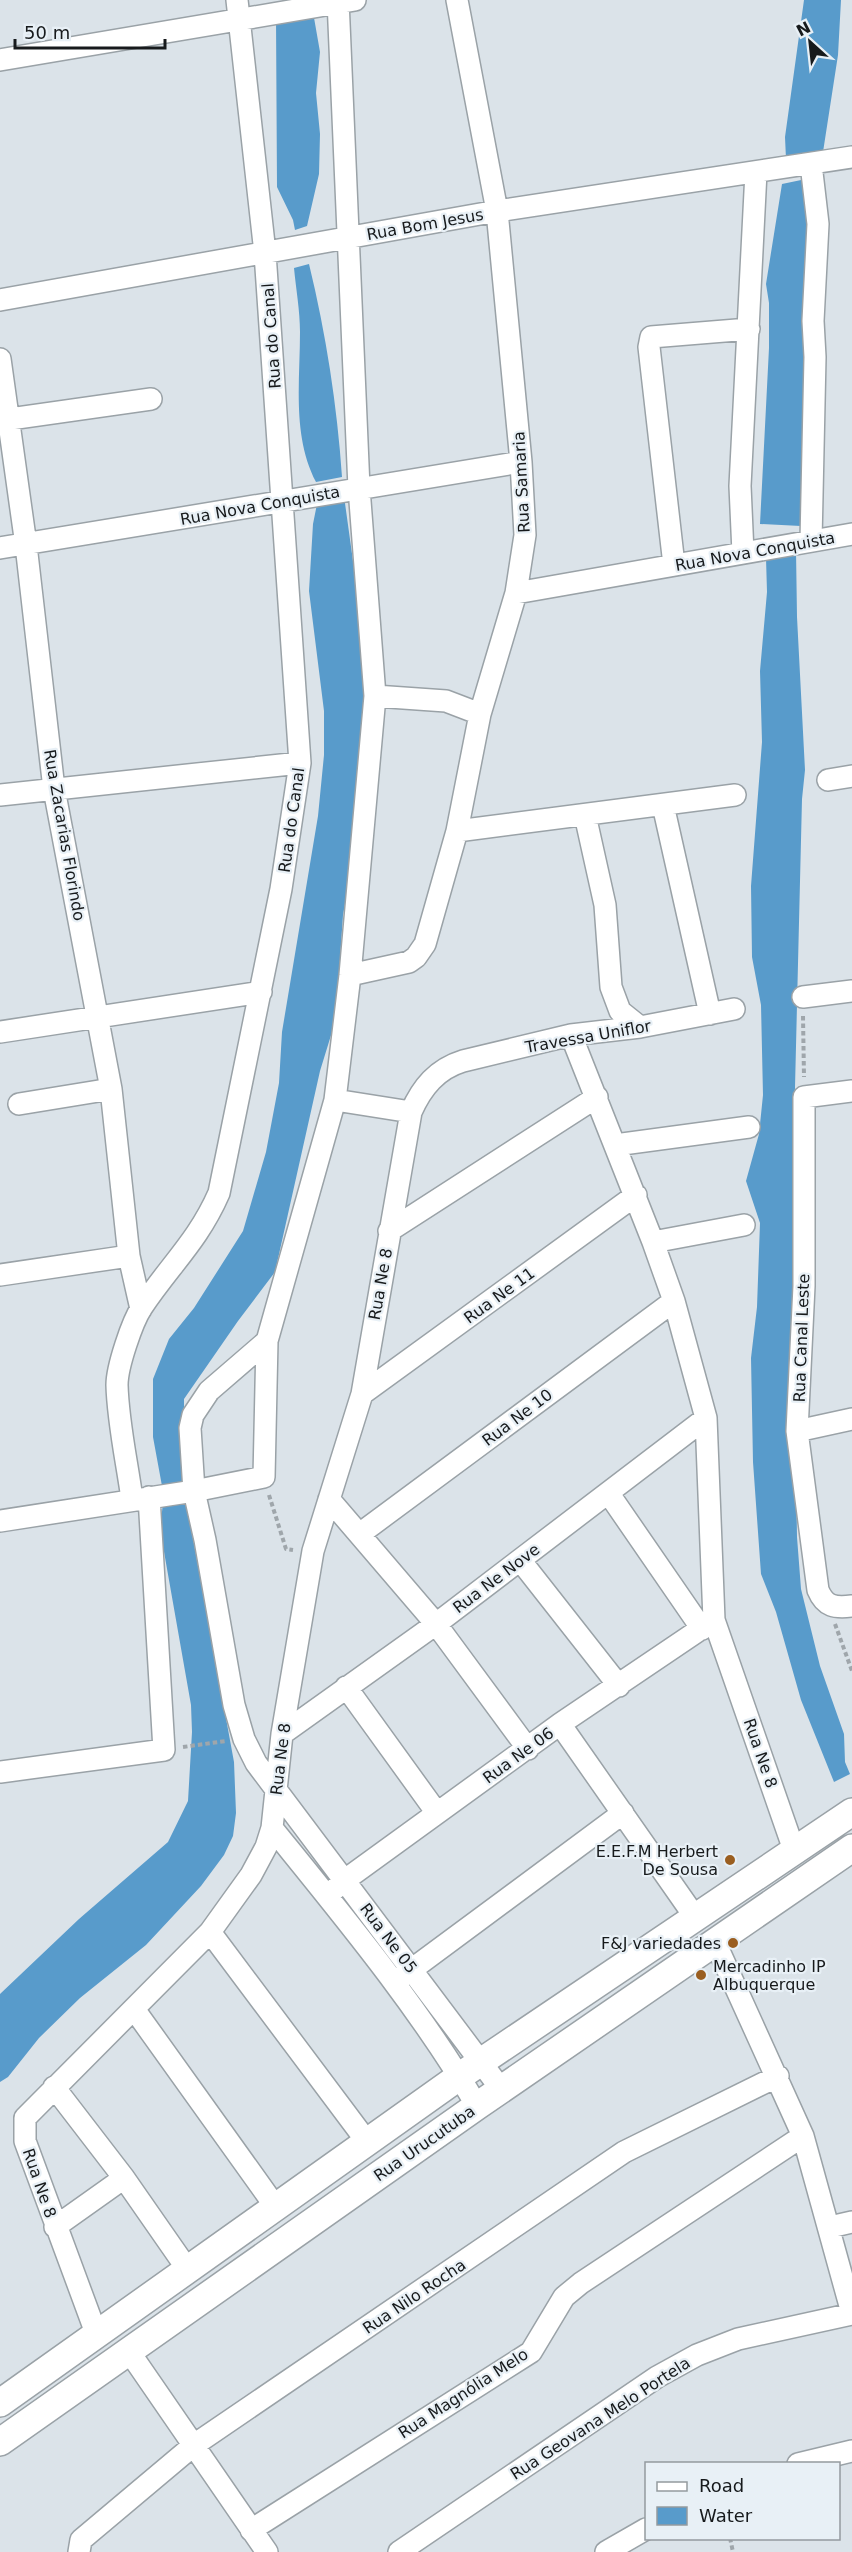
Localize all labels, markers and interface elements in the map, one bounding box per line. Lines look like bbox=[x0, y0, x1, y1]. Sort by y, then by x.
scale bar bbox=[15, 12, 165, 50]
north arrow bbox=[780, 12, 840, 72]
text: N bbox=[793, 18, 814, 41]
text: 50 m bbox=[24, 22, 70, 43]
street label: Rua Bom Jesus bbox=[365, 205, 485, 244]
street label: Rua do Canal bbox=[258, 283, 285, 389]
street label: Rua Samaria bbox=[509, 431, 534, 533]
street label: Rua Nova Conquista bbox=[179, 482, 341, 529]
street label: Rua Nova Conquista bbox=[674, 528, 836, 575]
street label: Rua Zacarias Florindo bbox=[40, 748, 89, 922]
street label: Rua do Canal bbox=[275, 766, 308, 874]
street label: Travessa Uniflor bbox=[523, 1016, 653, 1057]
street label: Rua Ne 8 bbox=[365, 1247, 396, 1321]
street label: Rua Ne 11 bbox=[460, 1263, 538, 1327]
street label: Rua Canal Leste bbox=[790, 1273, 813, 1403]
street label: Rua Ne 10 bbox=[479, 1385, 556, 1450]
street label: Rua Ne Nove bbox=[449, 1540, 543, 1617]
street label: Rua Ne 8 bbox=[740, 1716, 781, 1791]
street label: Rua Ne 8 bbox=[267, 1722, 294, 1796]
street label: Rua Ne 06 bbox=[479, 1723, 557, 1787]
place label: E.E.F.M Herbert De Sousa bbox=[596, 1842, 718, 1879]
marker: E.E.F.M Herbert De Sousa bbox=[723, 1853, 737, 1867]
street label: Rua Ne 05 bbox=[356, 1900, 421, 1977]
place label: F&J variedades bbox=[601, 1934, 721, 1953]
marker: F&J variedades bbox=[726, 1936, 740, 1950]
place label: Mercadinho IP Albuquerque bbox=[713, 1957, 826, 1994]
marker: Mercadinho IP Albuquerque bbox=[694, 1968, 708, 1982]
street label: Rua Urucutuba bbox=[370, 2101, 479, 2185]
street label: Rua Ne 8 bbox=[19, 2146, 60, 2221]
street label: Rua Nilo Rocha bbox=[359, 2255, 469, 2338]
street label: Rua Magnólia Melo bbox=[395, 2344, 532, 2442]
street label: Rua Geovana Melo Portela bbox=[507, 2353, 694, 2484]
legend bbox=[645, 2462, 840, 2540]
text: Road bbox=[699, 2475, 744, 2496]
text: Water bbox=[699, 2505, 753, 2526]

